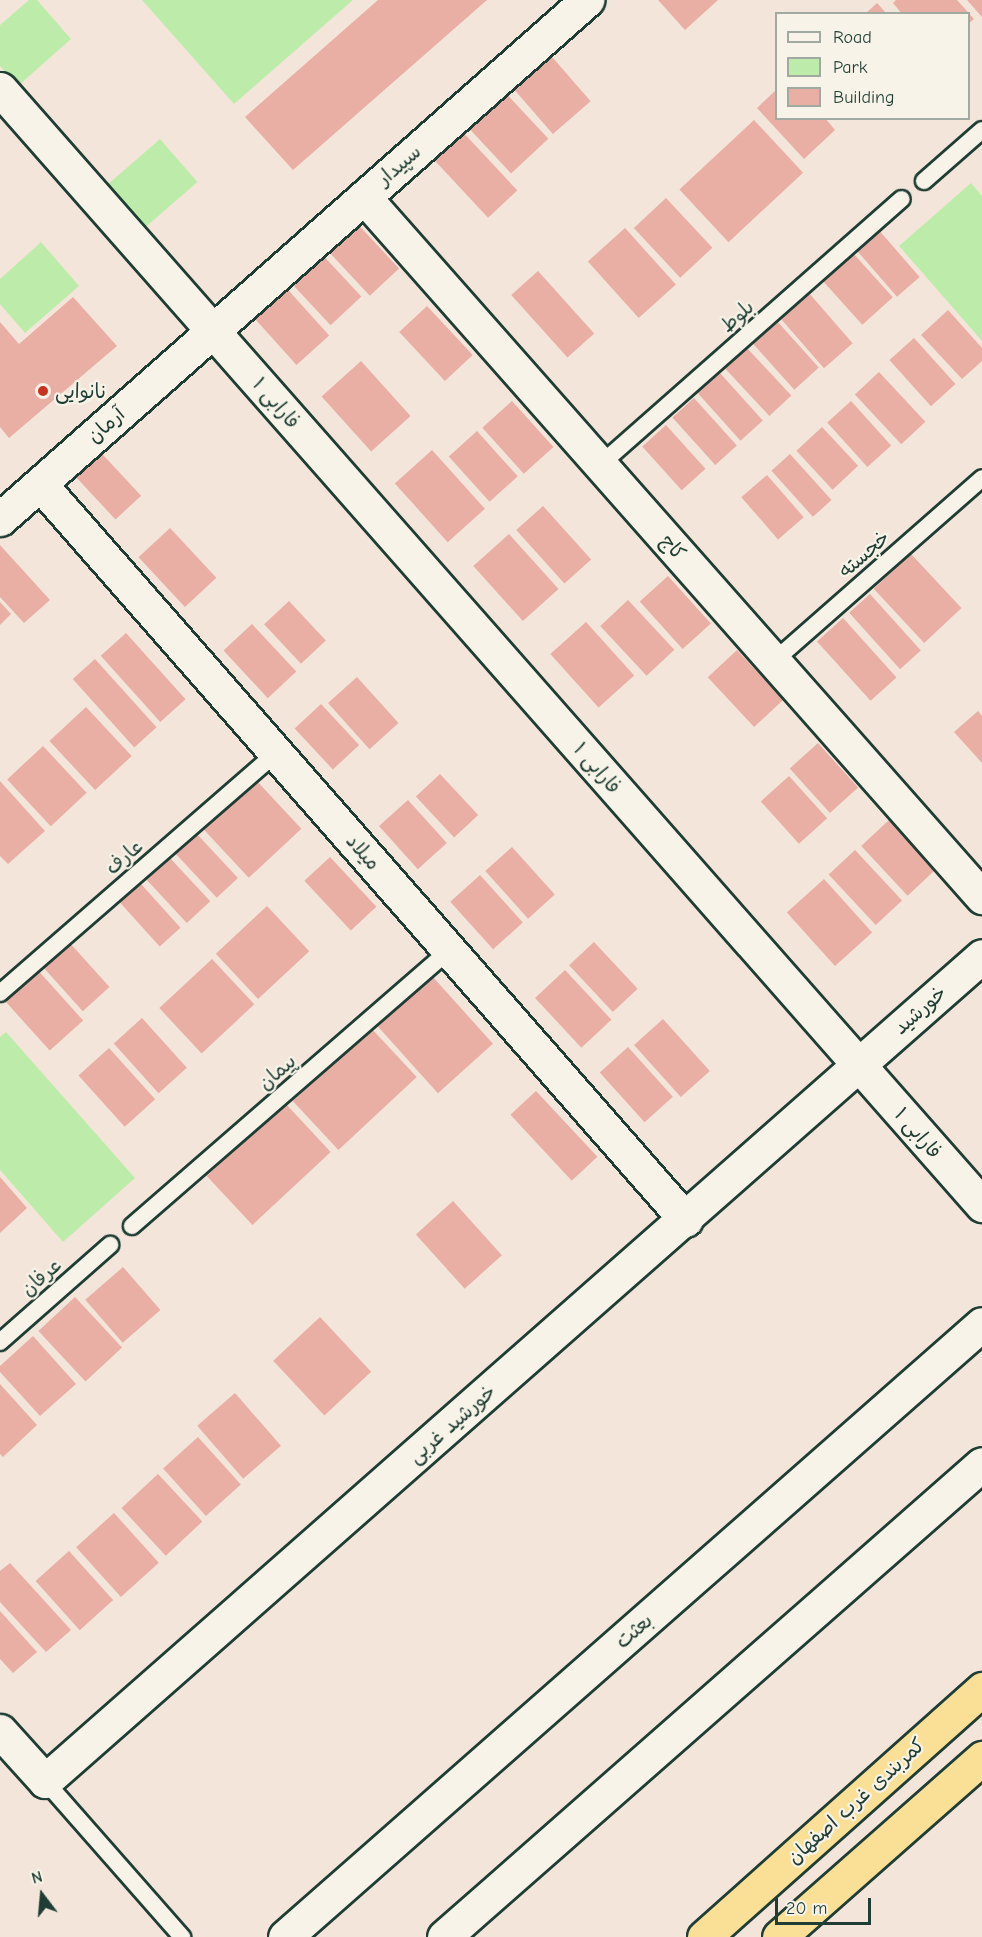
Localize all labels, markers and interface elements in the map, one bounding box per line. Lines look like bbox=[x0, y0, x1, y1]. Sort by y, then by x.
legend bbox=[775, 12, 970, 120]
text: Road bbox=[833, 27, 872, 48]
text: Park bbox=[833, 57, 867, 78]
text: Building bbox=[833, 87, 895, 108]
street label: سپیدار bbox=[372, 139, 426, 191]
street label: بلوط bbox=[715, 295, 759, 337]
street label: فارابی ۱ bbox=[247, 373, 305, 433]
place label: نانوایی bbox=[55, 379, 107, 403]
marker: نانوایی bbox=[36, 384, 50, 398]
street label: آرمان bbox=[82, 402, 130, 448]
street label: خجسته bbox=[833, 525, 895, 583]
street label: کاج bbox=[655, 529, 691, 565]
street label: فارابی ۱ bbox=[568, 738, 626, 798]
street label: میلاد bbox=[341, 829, 385, 875]
street label: عارف bbox=[100, 834, 148, 880]
street label: خورشید bbox=[889, 981, 951, 1039]
street label: پیمان bbox=[253, 1049, 301, 1095]
street label: فارابی ۱ bbox=[889, 1103, 947, 1163]
street label: عرفان bbox=[16, 1253, 66, 1301]
street label: خورشید غربی bbox=[403, 1380, 501, 1468]
street label: بعثت bbox=[611, 1608, 657, 1654]
street label: کمربندی غرب اصفهان bbox=[782, 1733, 930, 1869]
north arrow bbox=[12, 1865, 72, 1925]
text: N bbox=[30, 1868, 45, 1888]
scale bar bbox=[778, 1886, 874, 1924]
text: 20 m bbox=[786, 1898, 827, 1919]

